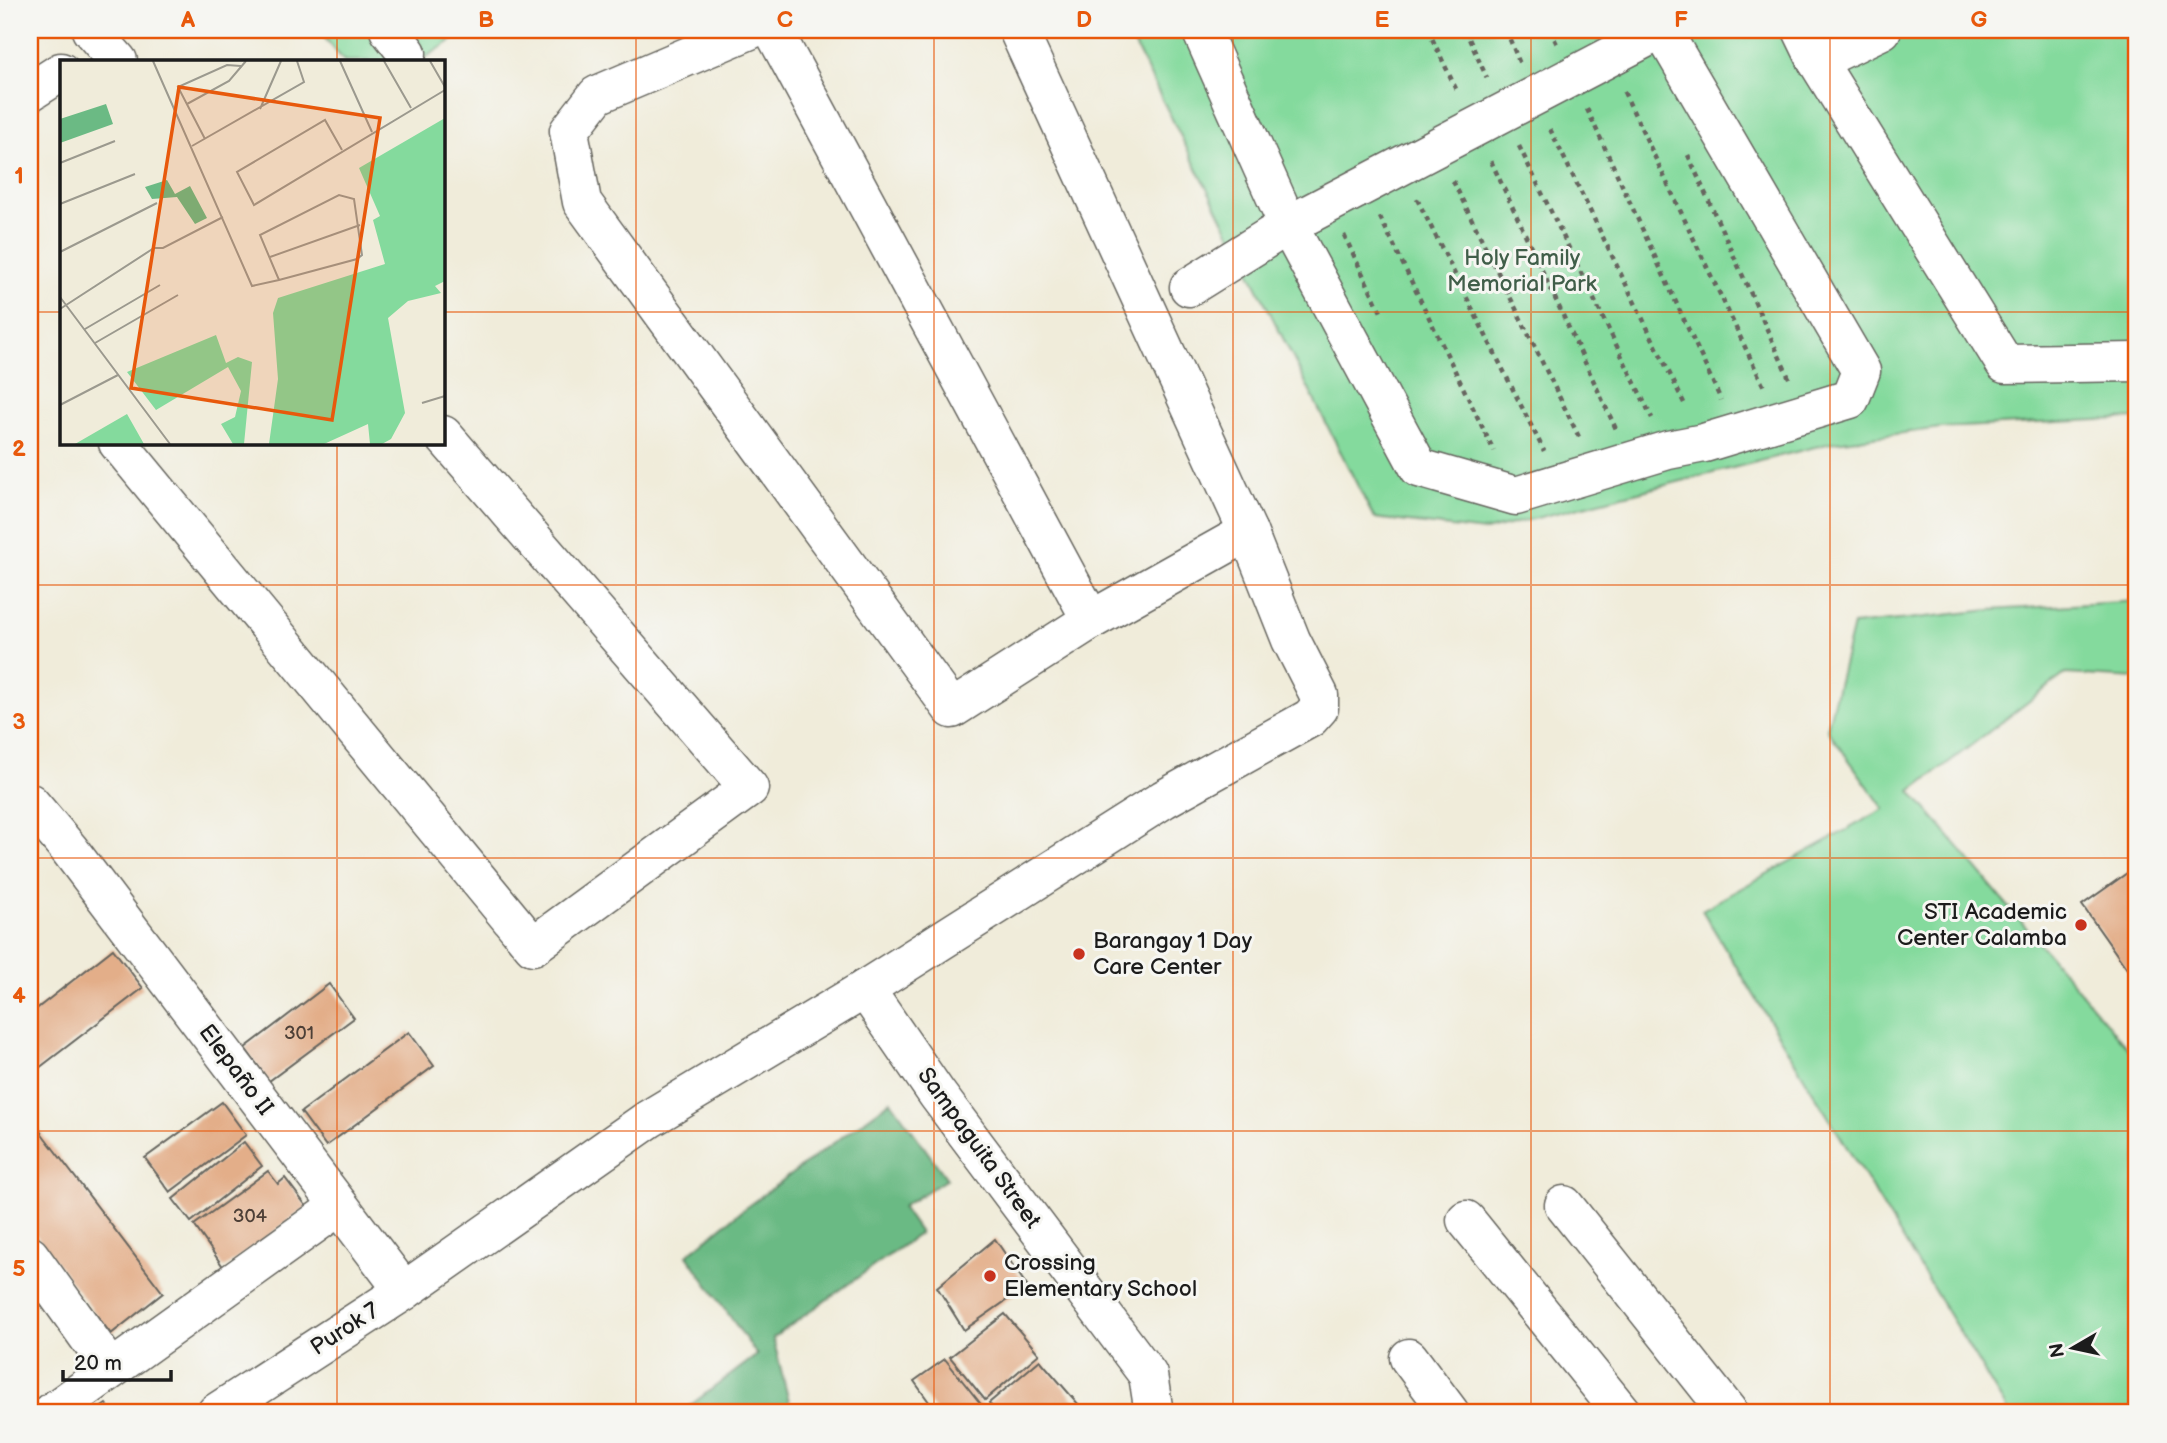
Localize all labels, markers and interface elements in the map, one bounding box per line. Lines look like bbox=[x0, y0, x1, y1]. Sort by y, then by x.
text: A bbox=[180, 6, 196, 34]
text: B bbox=[478, 6, 494, 34]
text: C bbox=[777, 6, 793, 34]
text: D bbox=[1076, 6, 1092, 34]
text: E bbox=[1375, 6, 1390, 34]
text: F bbox=[1674, 6, 1688, 34]
text: G bbox=[1971, 6, 1988, 34]
inset map bbox=[60, 60, 444, 444]
text: 1 bbox=[14, 162, 24, 190]
park label: Holy Family Memorial Park bbox=[1447, 244, 1598, 298]
text: 2 bbox=[12, 435, 26, 463]
text: 3 bbox=[12, 708, 26, 736]
place label: STI Academic Center Calamba bbox=[1897, 898, 2067, 952]
marker: STI Academic Center Calamba bbox=[2073, 917, 2089, 933]
place label: Barangay 1 Day Care Center bbox=[1093, 927, 1253, 981]
marker: Barangay 1 Day Care Center bbox=[1071, 946, 1087, 962]
text: 4 bbox=[12, 982, 26, 1010]
street label: Elepaño II bbox=[193, 1019, 279, 1121]
house number: 301 bbox=[284, 1022, 314, 1045]
street label: Sampaguita Street bbox=[911, 1062, 1047, 1234]
house number: 304 bbox=[233, 1205, 268, 1228]
place label: Crossing Elementary School bbox=[1004, 1249, 1197, 1303]
text: 5 bbox=[12, 1255, 26, 1283]
marker: Crossing Elementary School bbox=[982, 1268, 998, 1284]
street label: Purok 7 bbox=[305, 1296, 385, 1362]
north arrow bbox=[2038, 1314, 2108, 1384]
scale bar bbox=[63, 1338, 172, 1382]
text: N bbox=[2045, 1342, 2070, 1359]
text: 20 m bbox=[74, 1351, 122, 1376]

